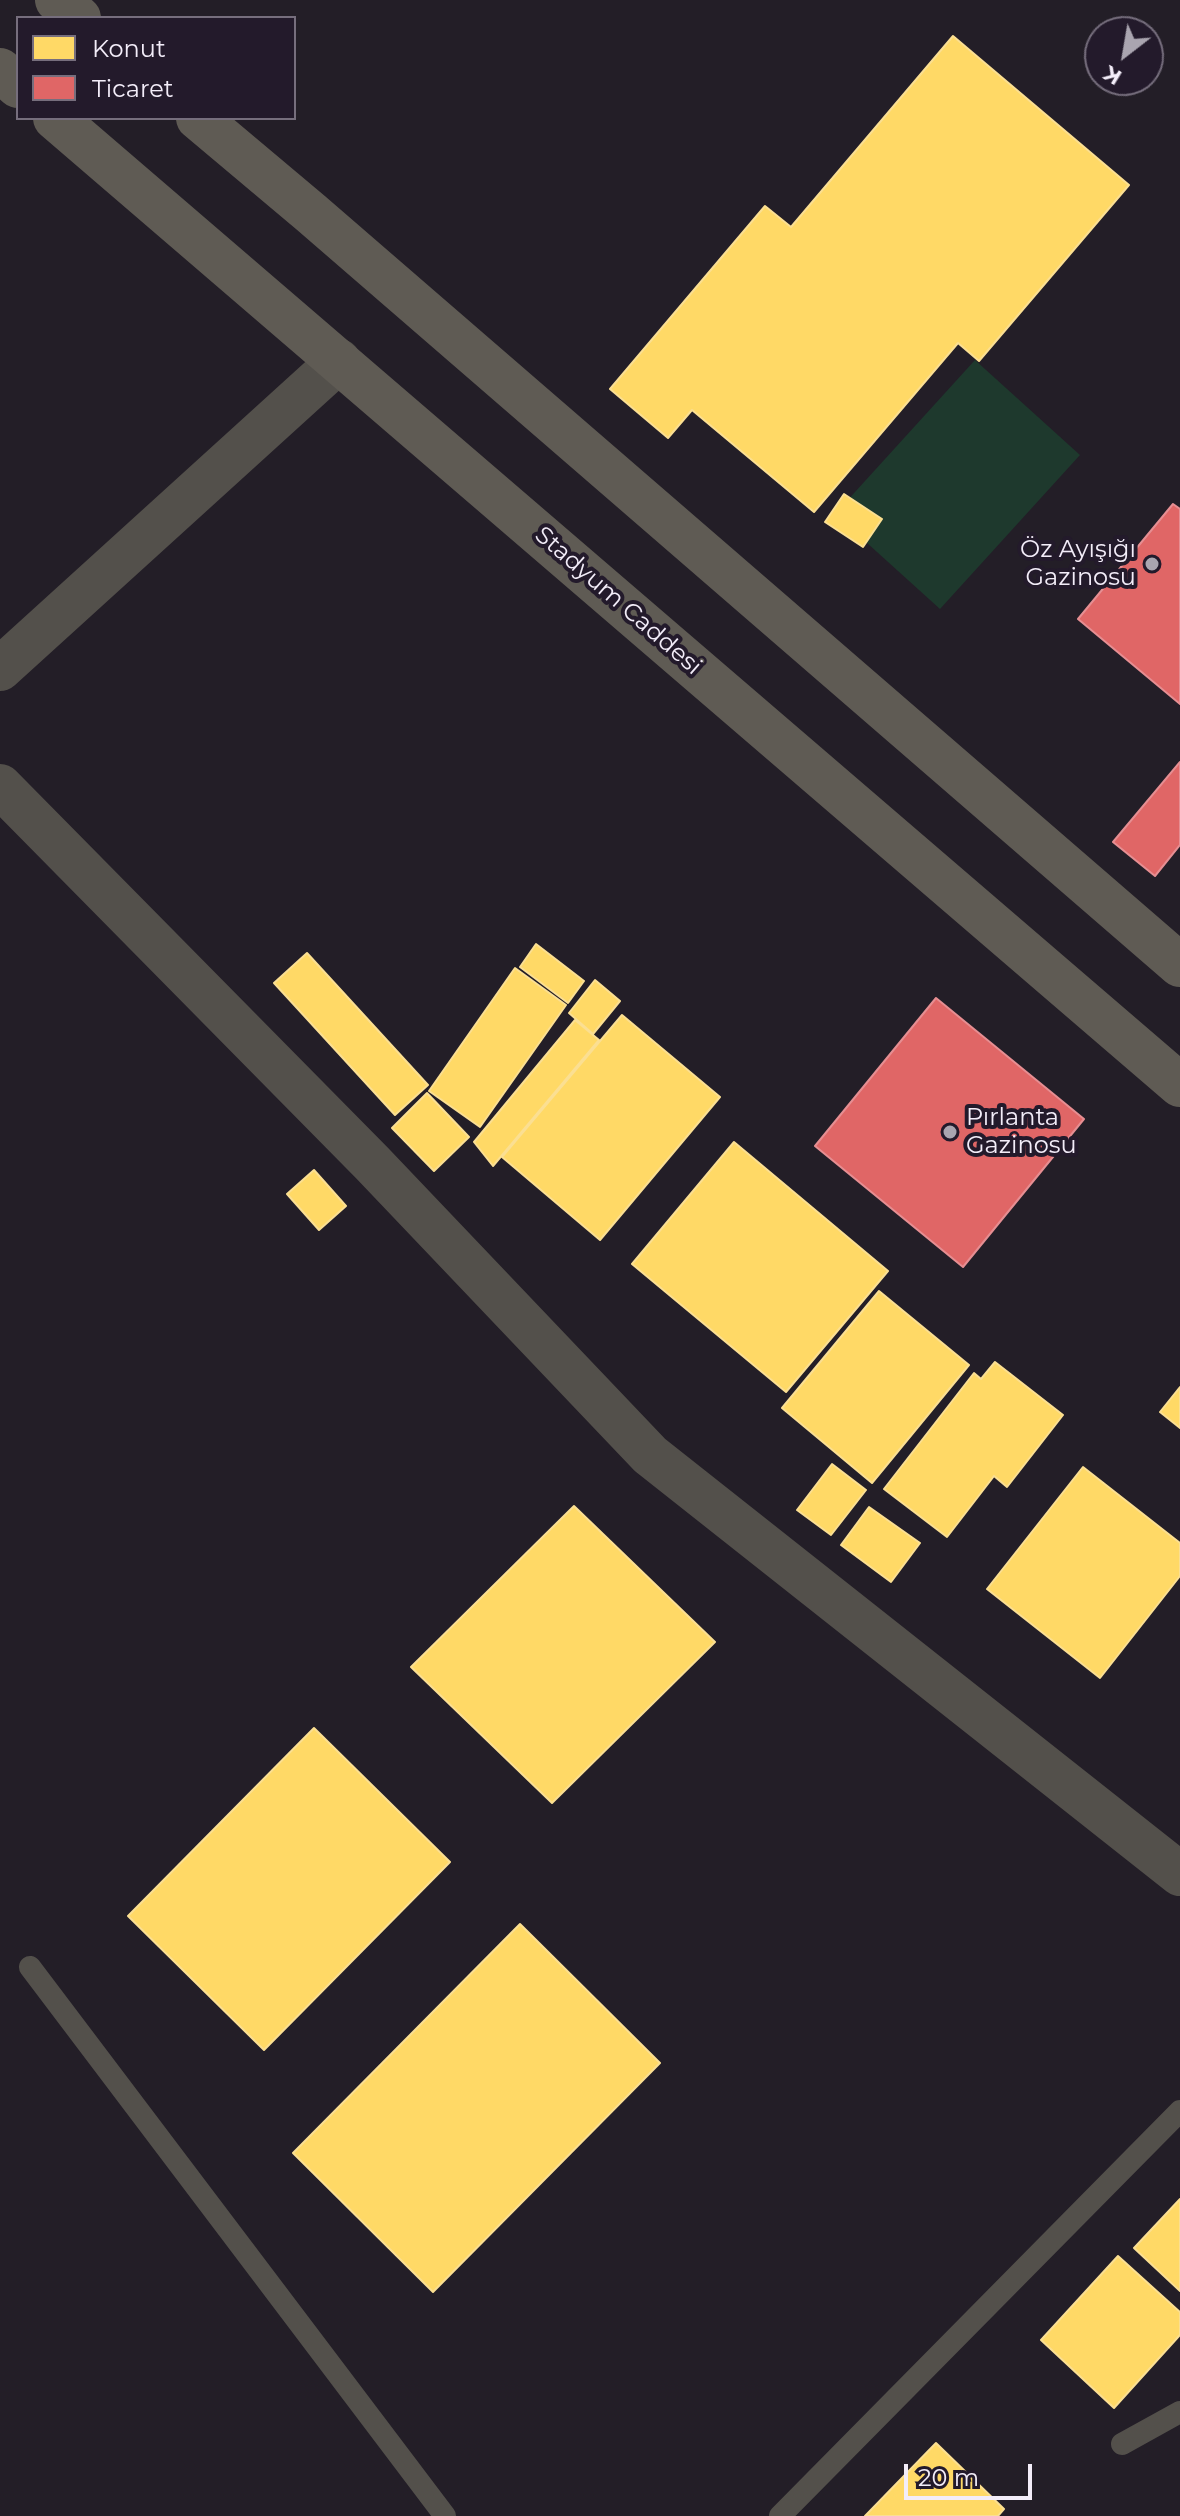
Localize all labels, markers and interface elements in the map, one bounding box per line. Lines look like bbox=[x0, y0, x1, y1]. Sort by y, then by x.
legend bbox=[16, 16, 296, 120]
north arrow bbox=[1084, 16, 1164, 96]
text: Konut bbox=[92, 34, 166, 63]
text: K bbox=[1098, 60, 1126, 91]
text: Ticaret bbox=[92, 74, 173, 103]
street label: Stadyum Caddesi bbox=[529, 521, 707, 681]
place label: Öz Ayışığı Gazinosu bbox=[1020, 536, 1136, 592]
marker: Öz Ayışığı Gazinosu bbox=[1143, 555, 1161, 573]
place label: Pırlanta Gazinosu bbox=[966, 1104, 1077, 1160]
marker: Pırlanta Gazinosu bbox=[941, 1123, 959, 1141]
scale bar bbox=[908, 2448, 1036, 2498]
text: 20 m bbox=[918, 2463, 979, 2492]

